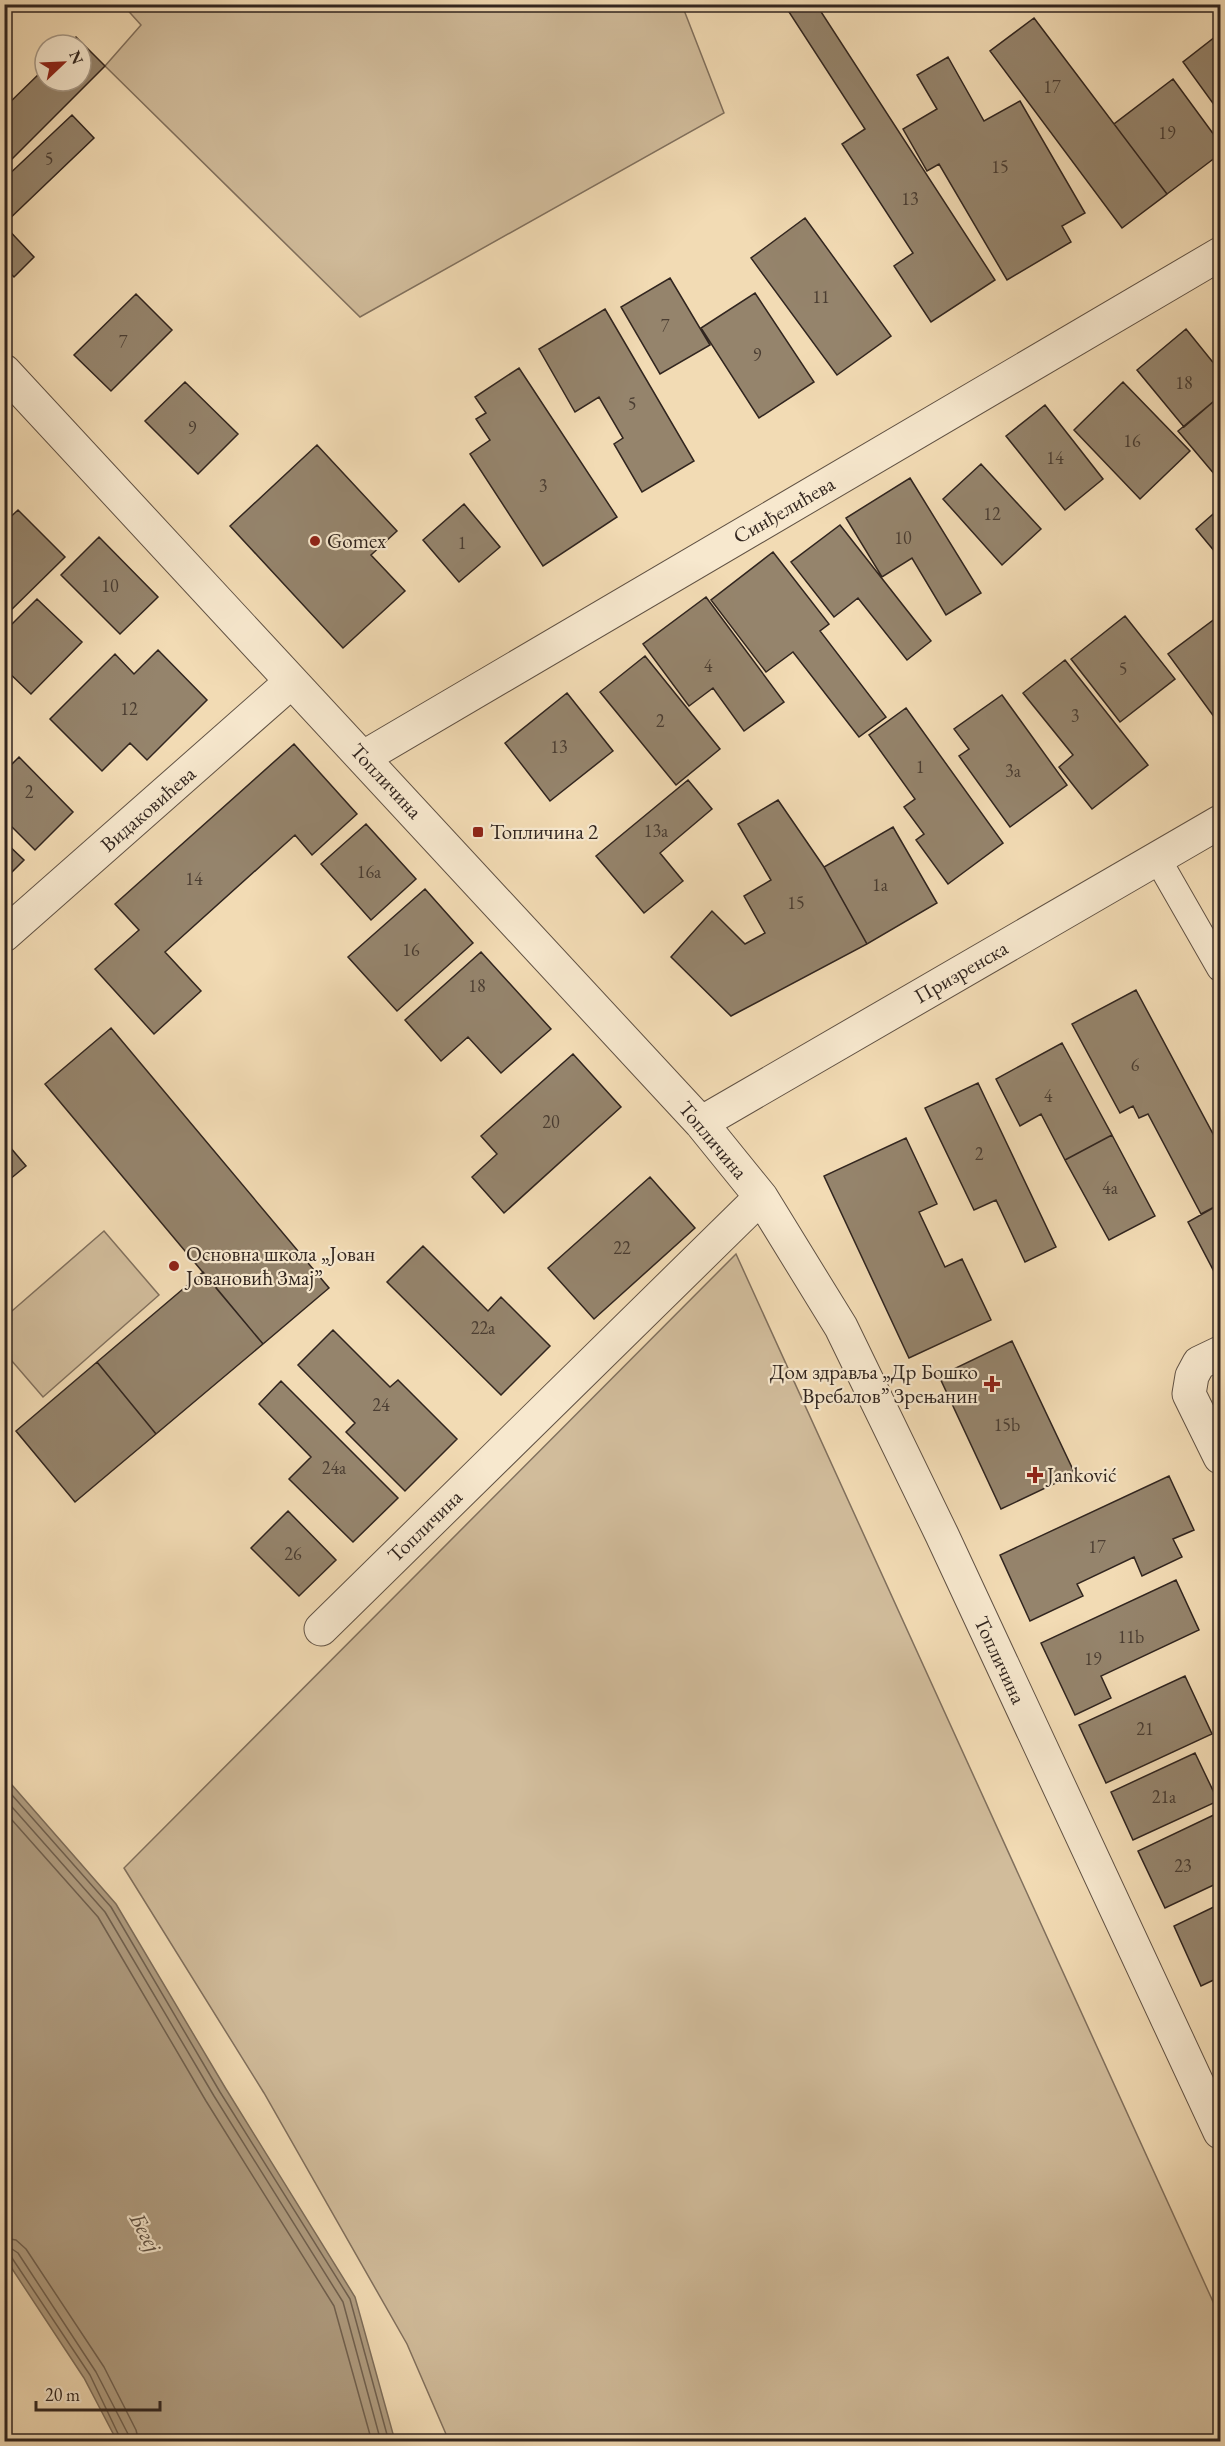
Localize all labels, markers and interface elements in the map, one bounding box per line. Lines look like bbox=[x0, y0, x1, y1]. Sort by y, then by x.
north arrow bbox=[33, 33, 93, 93]
text: N bbox=[64, 47, 89, 67]
house number: 17 bbox=[1043, 75, 1061, 98]
house number: 19 bbox=[1158, 121, 1176, 144]
house number: 5 bbox=[45, 147, 53, 170]
house number: 15 bbox=[991, 155, 1009, 178]
house number: 13 bbox=[901, 187, 919, 210]
house number: 11 bbox=[812, 285, 830, 308]
house number: 7 bbox=[661, 314, 670, 337]
house number: 7 bbox=[119, 330, 128, 353]
house number: 9 bbox=[753, 343, 762, 366]
house number: 18 bbox=[1175, 371, 1193, 394]
house number: 5 bbox=[628, 392, 636, 415]
house number: 9 bbox=[188, 416, 197, 439]
house number: 16 bbox=[1123, 429, 1141, 452]
house number: 14 bbox=[1046, 446, 1064, 469]
street label: Синђелићева bbox=[728, 469, 840, 549]
house number: 3 bbox=[539, 474, 547, 497]
house number: 12 bbox=[983, 502, 1001, 525]
house number: 10 bbox=[894, 526, 912, 549]
place label: Gomex bbox=[327, 527, 386, 554]
house number: 1 bbox=[458, 531, 466, 554]
marker: Gomex bbox=[308, 534, 322, 548]
house number: 10 bbox=[101, 574, 119, 597]
house number: 4 bbox=[704, 654, 713, 677]
house number: 5 bbox=[1119, 657, 1127, 680]
house number: 12 bbox=[120, 697, 138, 720]
house number: 3 bbox=[1071, 704, 1079, 727]
house number: 2 bbox=[656, 709, 665, 732]
house number: 13 bbox=[550, 735, 568, 758]
street label: Топличина bbox=[344, 737, 429, 825]
house number: 1 bbox=[916, 755, 924, 778]
street label: Видаковићева bbox=[94, 759, 201, 857]
house number: 3a bbox=[1005, 759, 1022, 782]
house number: 2 bbox=[25, 780, 34, 803]
place label: Топличина 2 bbox=[490, 818, 598, 845]
house number: 13a bbox=[644, 819, 669, 842]
marker: Топличина 2 bbox=[471, 825, 485, 839]
house number: 16a bbox=[357, 860, 382, 883]
house number: 14 bbox=[185, 867, 203, 890]
house number: 1a bbox=[872, 873, 889, 896]
house number: 15 bbox=[787, 891, 805, 914]
street label: Призренска bbox=[909, 934, 1013, 1009]
house number: 16 bbox=[402, 938, 420, 961]
house number: 18 bbox=[468, 974, 486, 997]
house number: 6 bbox=[1131, 1053, 1140, 1076]
house number: 4 bbox=[1044, 1084, 1053, 1107]
street label: Топличина bbox=[673, 1095, 754, 1185]
house number: 20 bbox=[542, 1110, 560, 1133]
house number: 2 bbox=[975, 1142, 984, 1165]
house number: 4a bbox=[1102, 1176, 1119, 1199]
house number: 22 bbox=[613, 1236, 631, 1259]
place label: Основна школа „Јован Јовановић Змај” bbox=[184, 1240, 375, 1291]
marker: Основна школа „Јован Јовановић Змај” bbox=[167, 1259, 181, 1273]
house number: 22a bbox=[471, 1316, 496, 1339]
place label: Дом здравља „Др Бошко Вребалов” Зрењанин bbox=[770, 1358, 978, 1409]
marker: Дом здравља „Др Бошко Вребалов” Зрењанин bbox=[983, 1375, 1001, 1393]
house number: 24 bbox=[372, 1393, 390, 1416]
house number: 15b bbox=[994, 1413, 1020, 1436]
house number: 24a bbox=[322, 1456, 347, 1479]
place label: Janković bbox=[1045, 1461, 1116, 1488]
marker: Janković bbox=[1028, 1468, 1042, 1482]
street label: Топличина bbox=[382, 1483, 468, 1568]
house number: 17 bbox=[1088, 1535, 1106, 1558]
house number: 26 bbox=[284, 1542, 302, 1565]
street label: Топличина bbox=[968, 1612, 1033, 1709]
house number: 11b bbox=[1118, 1625, 1144, 1648]
house number: 19 bbox=[1084, 1647, 1102, 1670]
house number: 21 bbox=[1136, 1717, 1154, 1740]
house number: 21a bbox=[1152, 1785, 1177, 1808]
house number: 23 bbox=[1174, 1854, 1192, 1877]
water label: Бегеј bbox=[123, 2207, 169, 2258]
scale bar bbox=[36, 2374, 160, 2412]
text: 20 m bbox=[45, 2383, 80, 2406]

